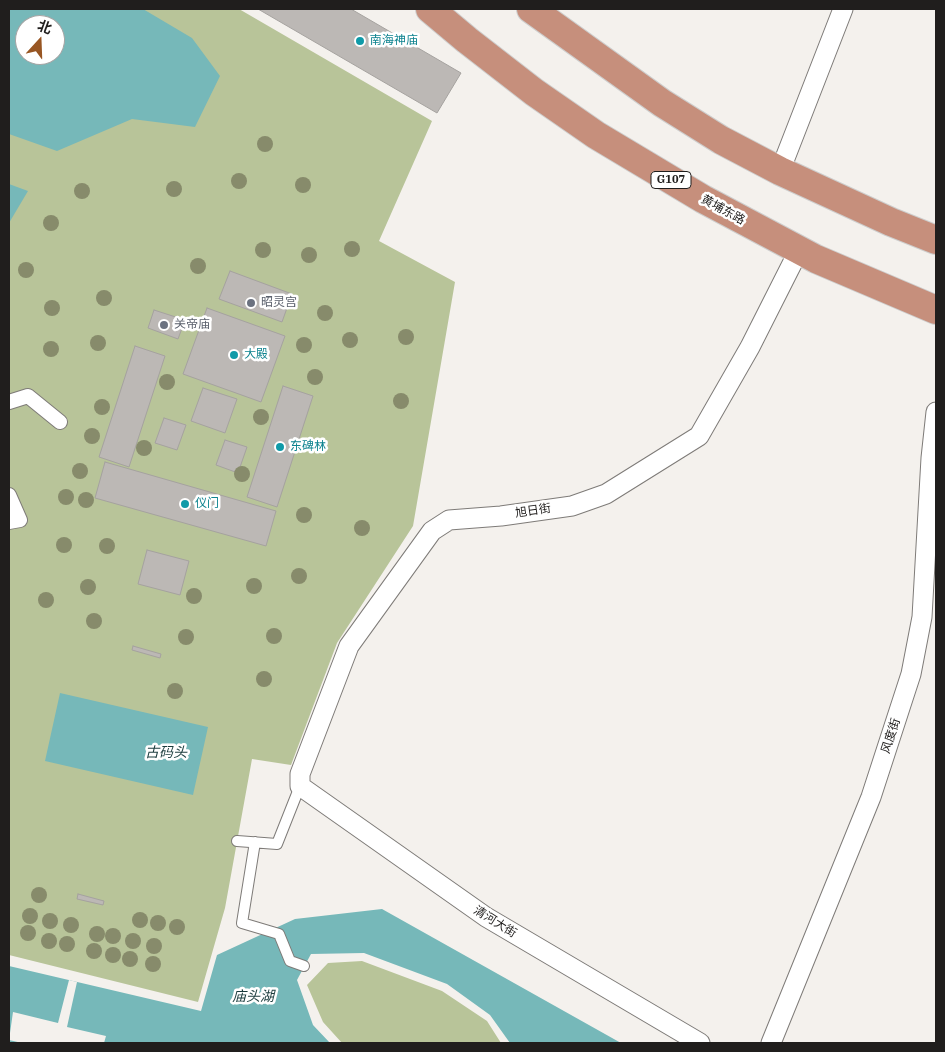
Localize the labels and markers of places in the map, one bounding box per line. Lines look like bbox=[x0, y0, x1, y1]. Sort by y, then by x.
place label: 南海神庙 bbox=[370, 34, 418, 48]
marker: 南海神庙 bbox=[354, 35, 366, 47]
place label: 昭灵宫 bbox=[261, 296, 297, 310]
marker: 昭灵宫 bbox=[245, 297, 257, 309]
place label: 关帝庙 bbox=[174, 318, 210, 332]
marker: 关帝庙 bbox=[158, 319, 170, 331]
place label: 大殿 bbox=[244, 348, 268, 362]
marker: 大殿 bbox=[228, 349, 240, 361]
place label: 东碑林 bbox=[290, 440, 326, 454]
marker: 东碑林 bbox=[274, 441, 286, 453]
place label: 仪门 bbox=[195, 497, 219, 511]
marker: 仪门 bbox=[179, 498, 191, 510]

